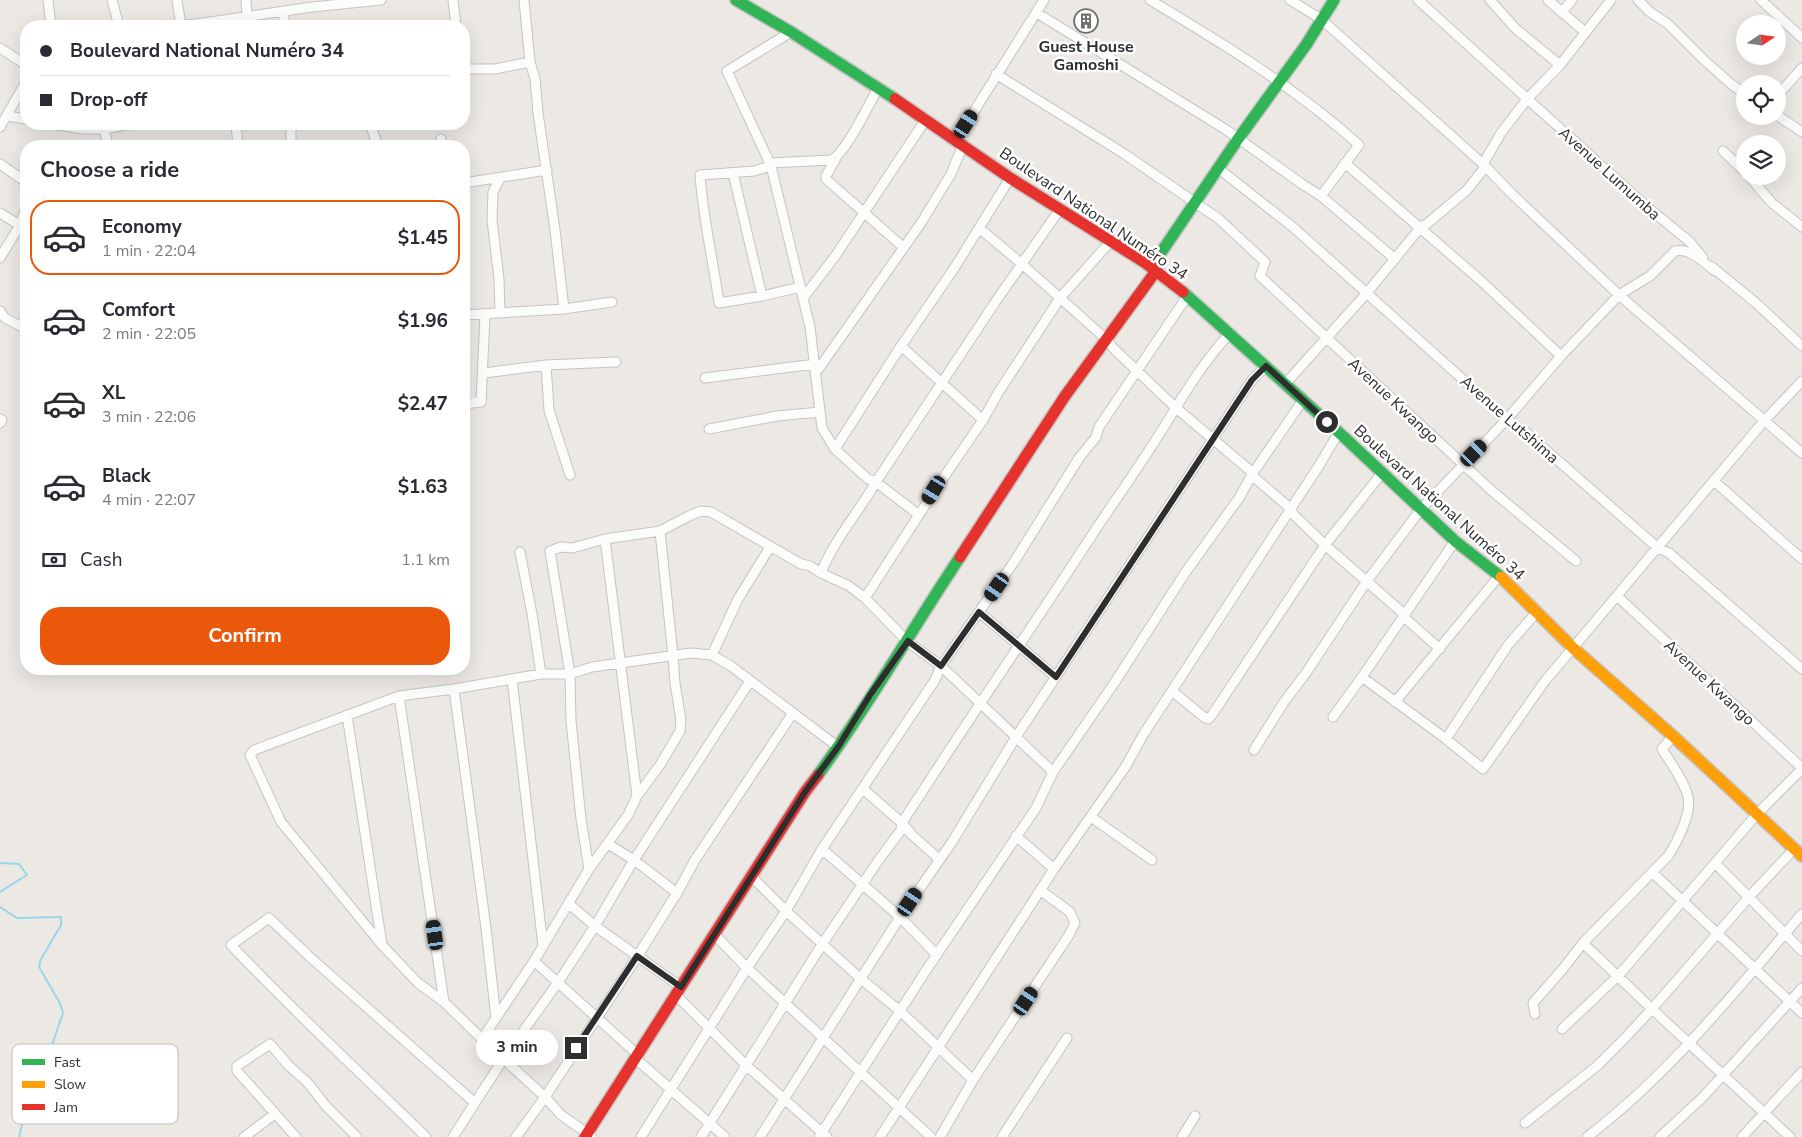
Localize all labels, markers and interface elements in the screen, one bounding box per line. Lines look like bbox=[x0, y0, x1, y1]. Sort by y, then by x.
building icon: Guest House Gamoshi bbox=[1073, 8, 1099, 34]
north arrow bbox=[1736, 15, 1786, 65]
map controls bbox=[1736, 15, 1786, 185]
place label: Guest House Gamoshi bbox=[1038, 36, 1134, 76]
text: Boulevard National Numéro 34 bbox=[70, 38, 344, 64]
button: locate bbox=[1736, 75, 1786, 125]
text: Drop-off bbox=[70, 87, 147, 113]
car bbox=[951, 107, 980, 141]
street label: Avenue Lumumba bbox=[1554, 122, 1665, 225]
button: layers bbox=[1736, 135, 1786, 185]
street label: Boulevard National Numéro 34 bbox=[995, 142, 1192, 286]
text: Choose a ride bbox=[40, 155, 179, 185]
text: Economy bbox=[102, 214, 182, 240]
icon: car bbox=[42, 215, 87, 260]
text: $1.45 bbox=[398, 225, 448, 251]
text: 1 min · 22:04 bbox=[102, 240, 196, 262]
text: Comfort bbox=[102, 297, 175, 323]
icon: car bbox=[42, 298, 87, 343]
text: $1.96 bbox=[398, 308, 448, 334]
text: 2 min · 22:05 bbox=[102, 323, 196, 345]
street label: Avenue Kwango bbox=[1343, 353, 1444, 449]
street label: Avenue Lutshima bbox=[1455, 371, 1563, 469]
text: XL bbox=[102, 380, 125, 406]
icon: car bbox=[42, 381, 87, 426]
text: $2.47 bbox=[398, 391, 448, 417]
text: 3 min · 22:06 bbox=[102, 406, 196, 428]
route start bbox=[1316, 411, 1338, 433]
street label: Boulevard National Numéro 34 bbox=[1349, 420, 1530, 586]
car bbox=[1458, 437, 1489, 469]
text: Black bbox=[102, 463, 151, 489]
icon: car bbox=[42, 464, 87, 509]
car bbox=[919, 473, 948, 507]
text: $1.63 bbox=[398, 474, 448, 500]
text: 4 min · 22:07 bbox=[102, 489, 196, 511]
icon: cash bbox=[40, 546, 68, 574]
text: Cash bbox=[80, 547, 122, 573]
text: 1.1 km bbox=[401, 549, 450, 571]
car bbox=[982, 570, 1011, 604]
button: Confirm bbox=[40, 607, 450, 665]
street label: Avenue Kwango bbox=[1659, 635, 1760, 731]
car bbox=[895, 885, 924, 919]
car bbox=[425, 919, 444, 951]
car bbox=[1011, 984, 1040, 1018]
callout: 3 min bbox=[476, 1030, 558, 1066]
text: 3 min bbox=[496, 1036, 538, 1058]
route end bbox=[565, 1037, 587, 1059]
legend bbox=[12, 1044, 178, 1124]
text: Fast bbox=[54, 1053, 80, 1072]
text: Slow bbox=[54, 1075, 86, 1094]
text: Jam bbox=[53, 1098, 78, 1117]

